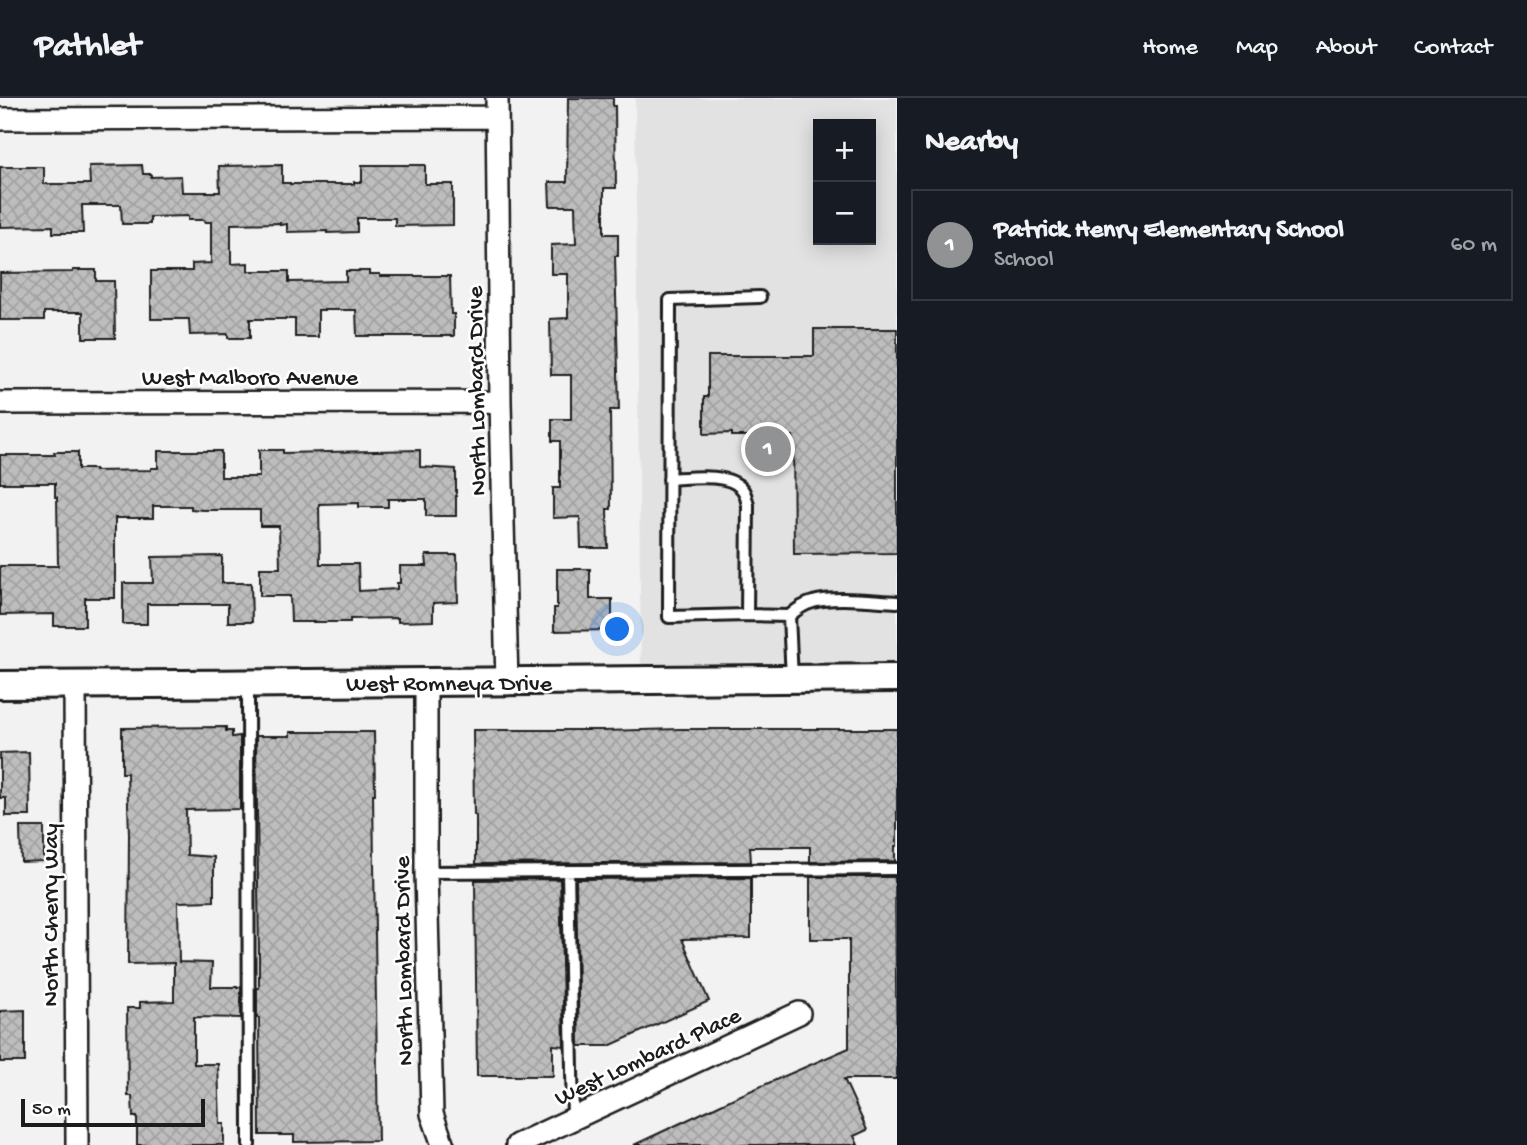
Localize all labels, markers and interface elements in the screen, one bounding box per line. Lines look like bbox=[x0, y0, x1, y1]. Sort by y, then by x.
text: Pathlet bbox=[35, 29, 141, 67]
text: Home bbox=[1142, 34, 1198, 63]
text: Map bbox=[1236, 34, 1278, 63]
text: About bbox=[1316, 34, 1376, 63]
text: Contact bbox=[1414, 34, 1492, 63]
map controls bbox=[813, 119, 876, 245]
button: + bbox=[813, 119, 876, 182]
text: Nearby bbox=[925, 126, 1018, 161]
button: − bbox=[813, 182, 876, 245]
text: Patrick Henry Elementary School bbox=[994, 216, 1344, 247]
text: 1 bbox=[945, 232, 955, 259]
text: 60 m bbox=[1451, 232, 1497, 259]
text: School bbox=[994, 247, 1054, 274]
street label: North Lombard Drive bbox=[462, 285, 495, 496]
street label: West Malboro Avenue bbox=[142, 365, 359, 394]
pin: 1 bbox=[745, 423, 791, 475]
your location bbox=[600, 612, 634, 646]
street label: West Romneya Drive bbox=[346, 671, 553, 700]
street label: North Cherry Way bbox=[38, 823, 67, 1007]
street label: North Lombard Drive bbox=[389, 855, 422, 1066]
street label: West Lombard Place bbox=[551, 1002, 747, 1114]
scale bar bbox=[21, 1096, 205, 1128]
text: 50 m bbox=[32, 1099, 71, 1122]

